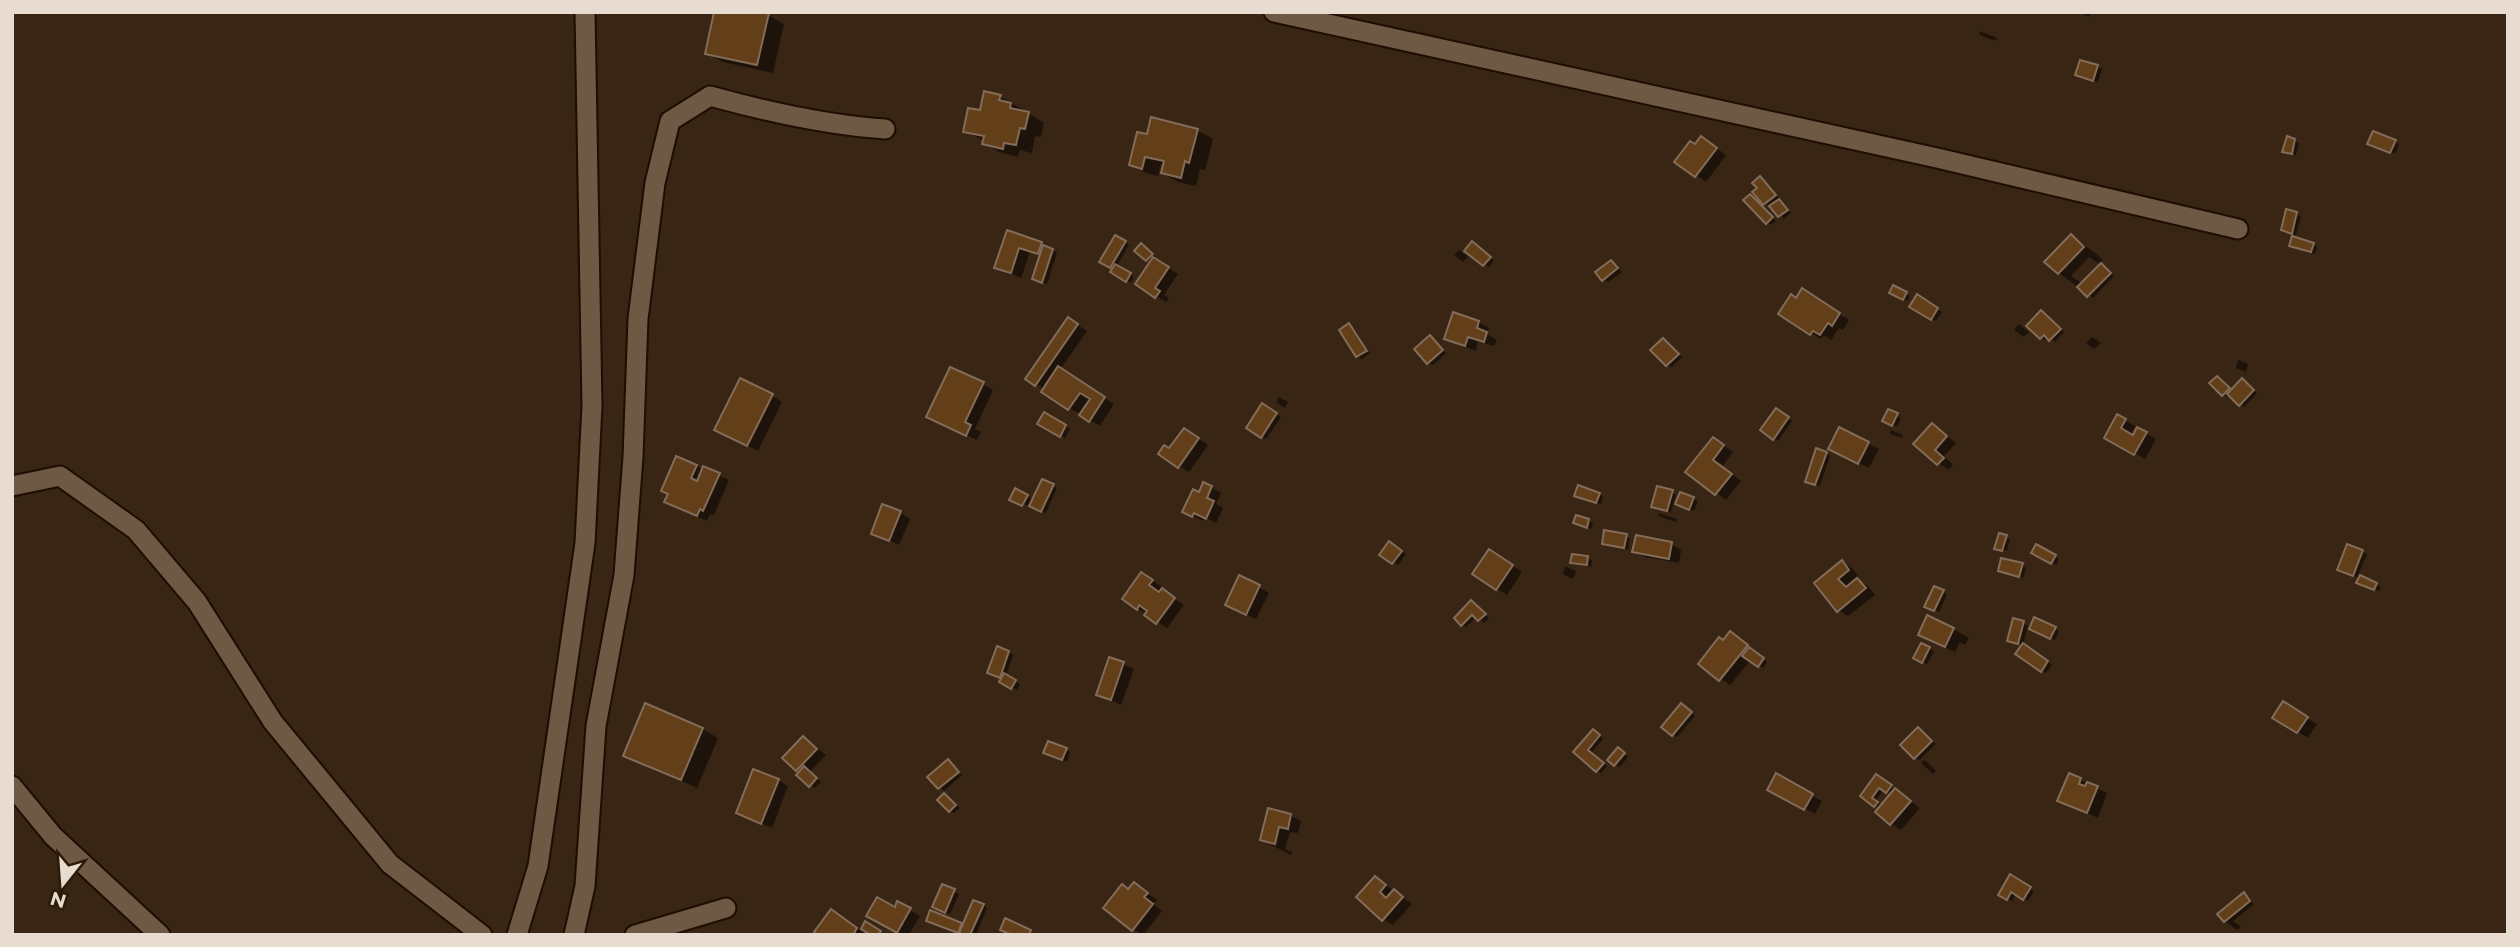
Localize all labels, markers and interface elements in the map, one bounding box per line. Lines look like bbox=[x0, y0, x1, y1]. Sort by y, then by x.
north arrow bbox=[28, 849, 98, 919]
text: N bbox=[47, 887, 69, 913]

